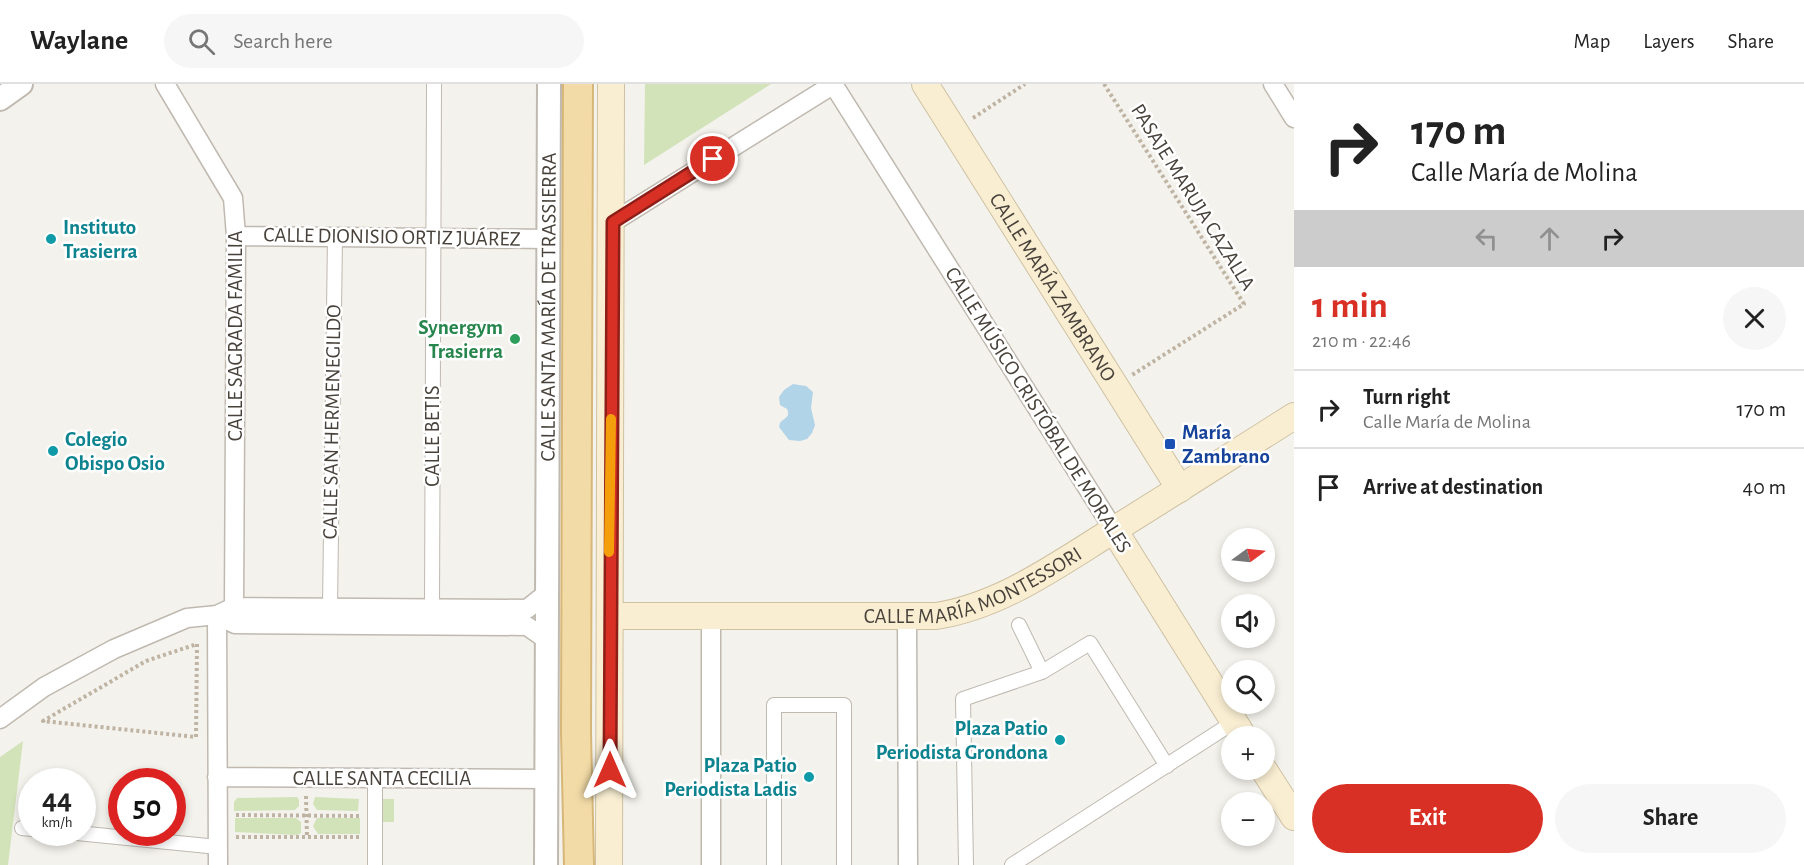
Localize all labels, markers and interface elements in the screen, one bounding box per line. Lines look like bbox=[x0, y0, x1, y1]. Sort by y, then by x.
search box bbox=[164, 14, 584, 68]
icon: search bbox=[185, 25, 218, 58]
text: Waylane bbox=[30, 27, 128, 55]
text: Search here bbox=[233, 30, 333, 52]
text: Map bbox=[1574, 31, 1610, 52]
text: Layers bbox=[1643, 31, 1694, 52]
text: Share bbox=[1727, 31, 1774, 52]
street label: PASAJE MARUJA CAZALLA bbox=[1127, 100, 1259, 294]
icon: right bbox=[1312, 108, 1390, 186]
text: 170 m bbox=[1411, 110, 1506, 152]
pin bbox=[687, 133, 738, 184]
icon: arrive bbox=[696, 142, 729, 175]
street label: CALLE SANTA MARÍA DE TRASSIERRA bbox=[536, 152, 559, 462]
text: Calle María de Molina bbox=[1411, 159, 1638, 186]
street label: CALLE MARÍA ZAMBRANO bbox=[986, 189, 1120, 385]
place label: Instituto Trasierra bbox=[63, 217, 138, 262]
street label: CALLE DIONISIO ORTIZ JUÁREZ bbox=[263, 222, 521, 250]
icon: left bbox=[1470, 222, 1503, 255]
icon: ahead bbox=[1533, 222, 1566, 255]
icon: right bbox=[1596, 222, 1629, 255]
street label: CALLE SAGRADA FAMILIA bbox=[225, 231, 246, 441]
marker: Instituto Trasierra bbox=[44, 232, 58, 246]
street label: CALLE MÚSICO CRISTÓBAL DE MORALES bbox=[941, 262, 1137, 557]
button: close bbox=[1723, 287, 1786, 350]
text: 1 min bbox=[1312, 288, 1388, 324]
street label: CALLE SAN HERMENEGILDO bbox=[319, 304, 345, 540]
place label: Synergym Trasierra bbox=[418, 317, 503, 362]
text: 210 m · 22:46 bbox=[1312, 331, 1411, 351]
marker: Synergym Trasierra bbox=[508, 332, 522, 346]
street label: CALLE BETIS bbox=[422, 385, 443, 487]
text: Turn right bbox=[1363, 386, 1450, 408]
icon: right bbox=[1312, 393, 1345, 426]
text: 170 m bbox=[1736, 398, 1786, 420]
text: Calle María de Molina bbox=[1363, 412, 1531, 432]
place label: María Zambrano bbox=[1182, 422, 1270, 467]
place label: Colegio Obispo Osio bbox=[65, 429, 165, 474]
marker: María Zambrano bbox=[1163, 437, 1177, 451]
marker: Colegio Obispo Osio bbox=[46, 444, 60, 458]
icon: arrive bbox=[1312, 471, 1345, 504]
text: Arrive at destination bbox=[1363, 476, 1543, 498]
text: 40 m bbox=[1743, 476, 1786, 498]
north arrow bbox=[1221, 528, 1275, 582]
map controls bbox=[1221, 528, 1275, 846]
street label: CALLE MARÍA MONTESSORI bbox=[864, 543, 1085, 627]
button: sound bbox=[1221, 594, 1275, 648]
button: search bbox=[1221, 660, 1275, 714]
place label: Plaza Patio Periodista Grondona bbox=[876, 718, 1048, 763]
button: + bbox=[1221, 726, 1275, 780]
marker: Plaza Patio Periodista Grondona bbox=[1053, 733, 1067, 747]
position arrow bbox=[578, 738, 642, 802]
place label: Plaza Patio Periodista Ladis bbox=[664, 755, 797, 800]
speed limit sign: 50 bbox=[108, 768, 186, 846]
street label: CALLE SANTA CECILIA bbox=[293, 768, 471, 789]
marker: Plaza Patio Periodista Ladis bbox=[802, 770, 816, 784]
button: Exit bbox=[1312, 784, 1543, 853]
button: Share bbox=[1555, 784, 1786, 853]
text: 44 bbox=[42, 785, 72, 815]
button: − bbox=[1221, 792, 1275, 846]
text: km/h bbox=[42, 815, 72, 830]

